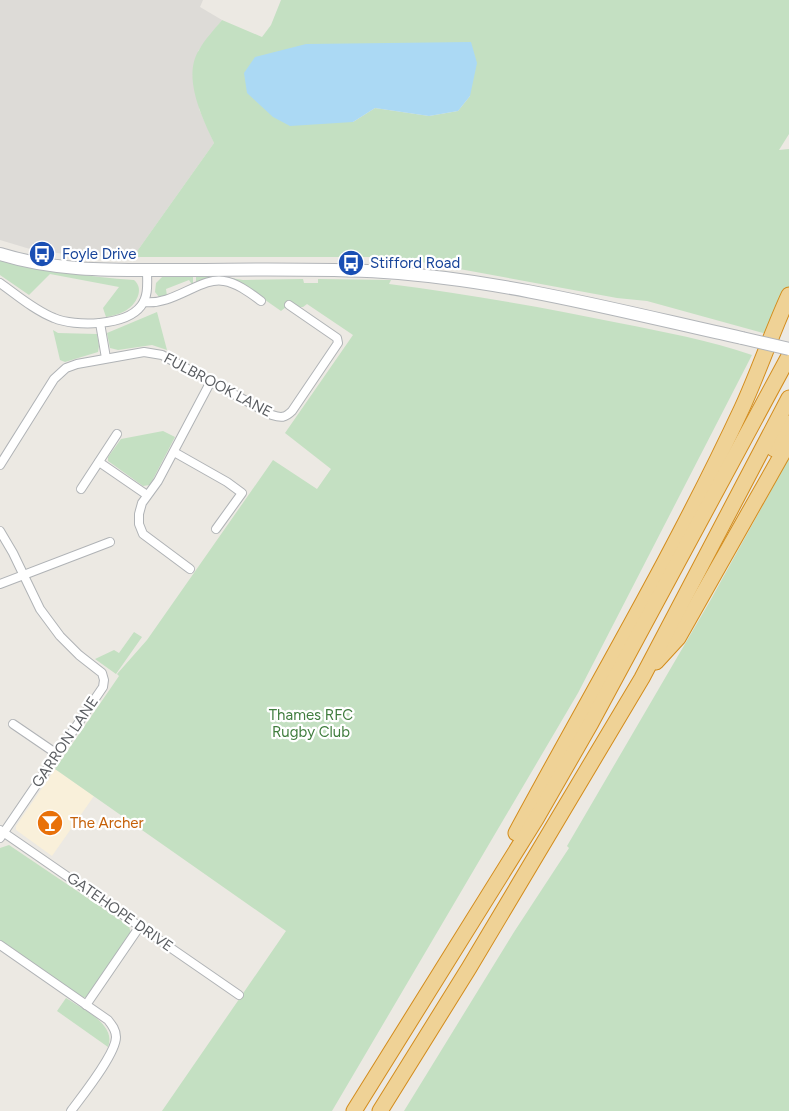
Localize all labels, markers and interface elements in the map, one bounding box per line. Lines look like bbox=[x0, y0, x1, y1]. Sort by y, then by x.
bus stop icon: Foyle Drive bbox=[27, 239, 57, 269]
place label: Foyle Drive bbox=[62, 245, 136, 263]
bus stop icon: Stifford Road bbox=[336, 248, 366, 278]
place label: Stifford Road bbox=[370, 254, 460, 272]
street label: FULBROOK LANE bbox=[161, 349, 275, 421]
street label: GARRON LANE bbox=[28, 693, 102, 791]
park label: Thames RFC Rugby Club bbox=[269, 706, 353, 741]
bar icon: The Archer bbox=[35, 808, 65, 838]
place label: The Archer bbox=[70, 814, 144, 832]
street label: GATEHOPE DRIVE bbox=[63, 869, 177, 955]

